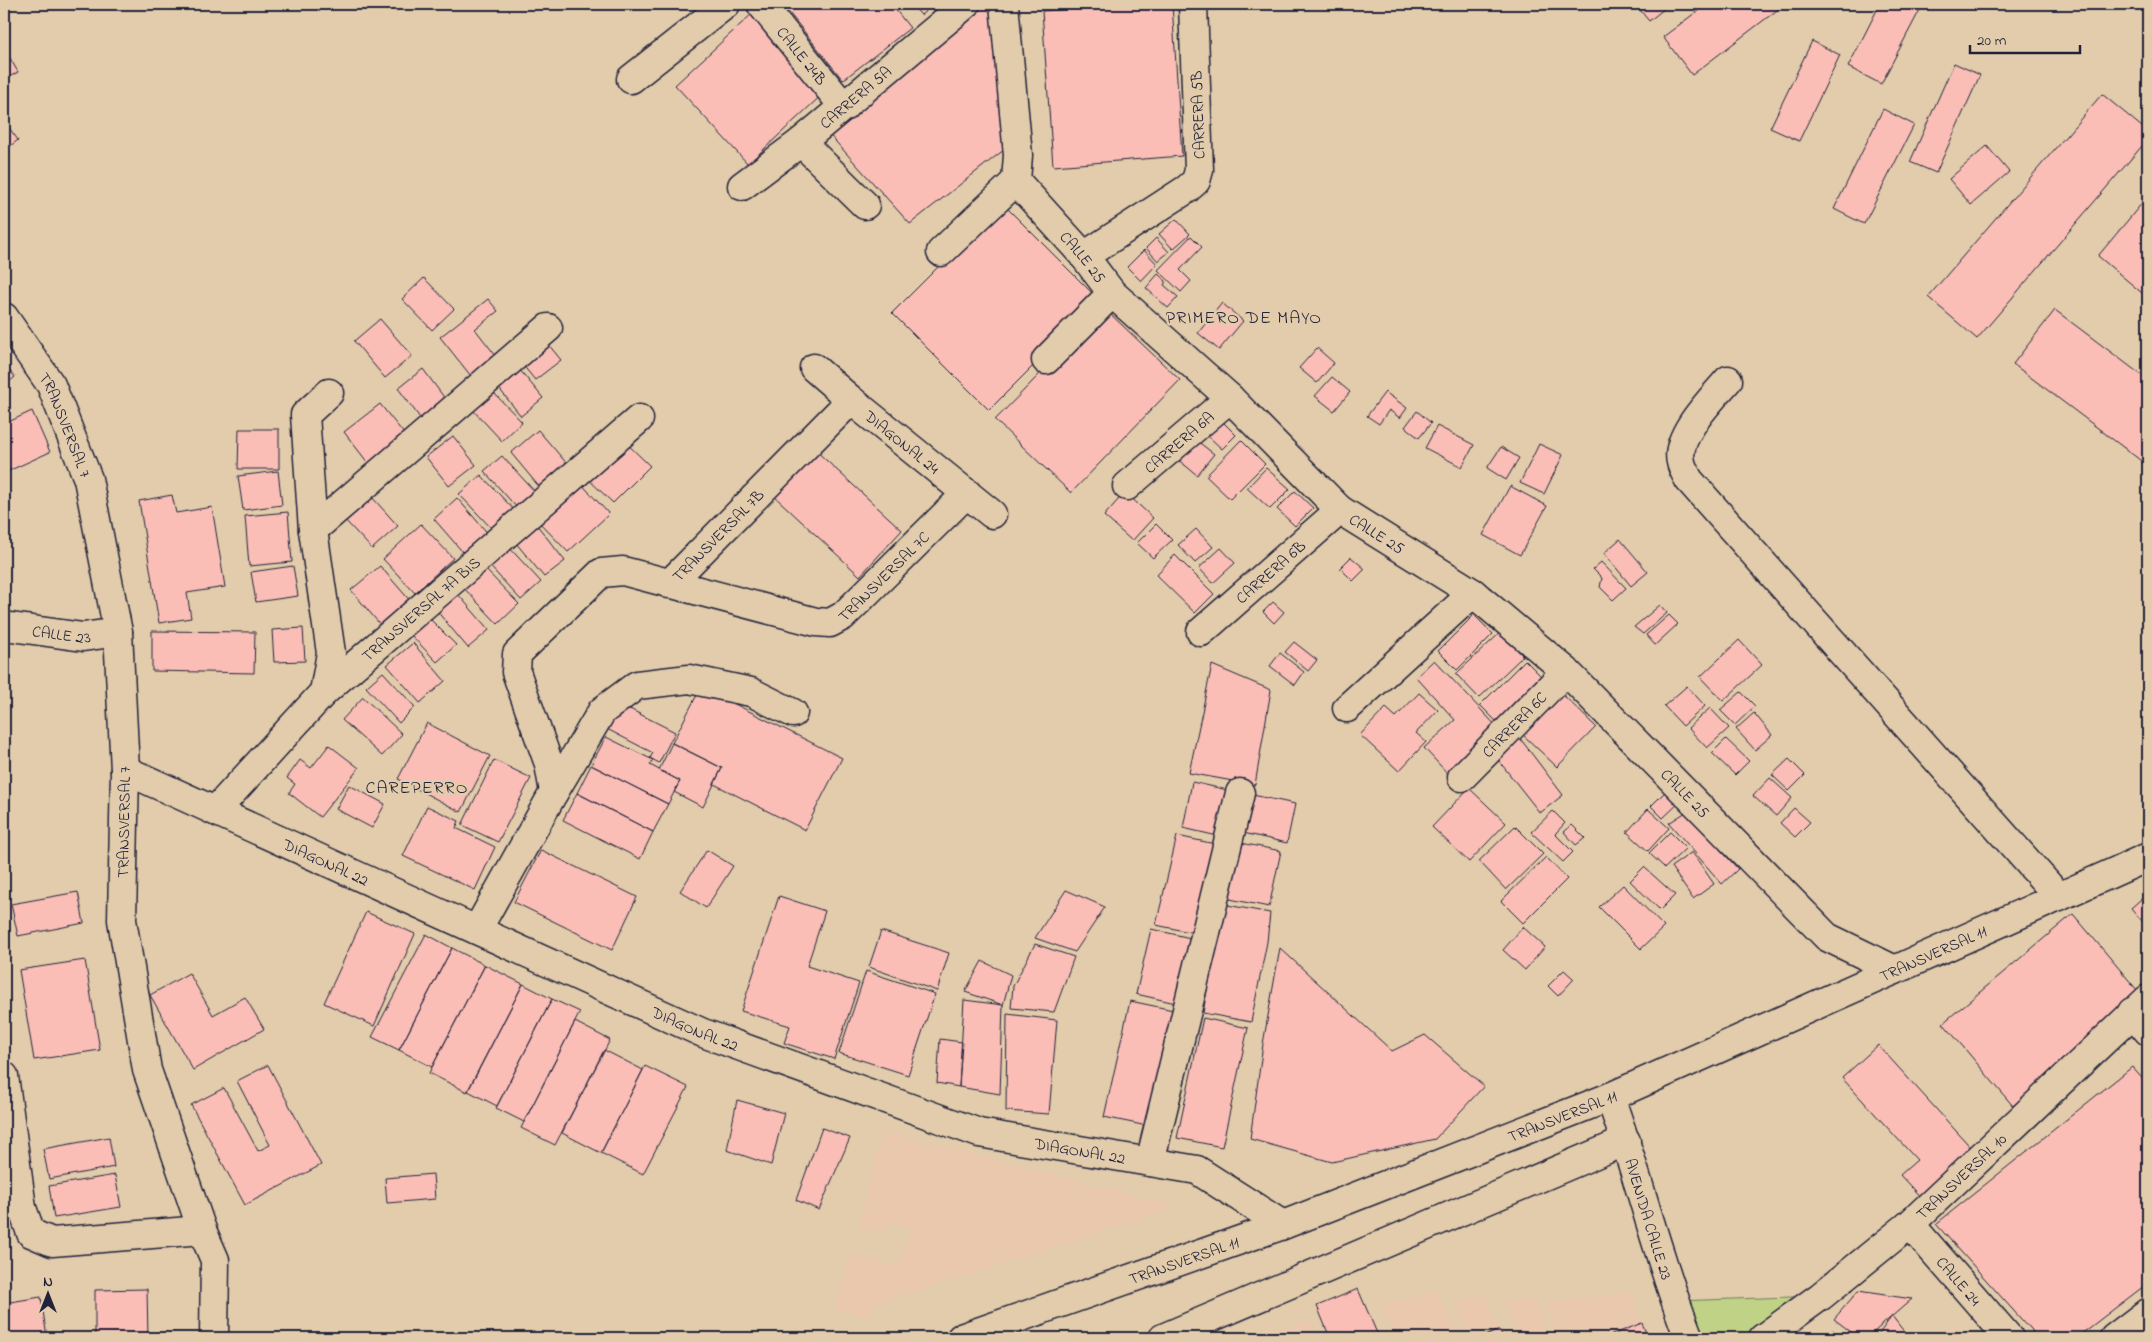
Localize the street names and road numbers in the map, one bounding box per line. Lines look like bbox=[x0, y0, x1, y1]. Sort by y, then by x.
street label: CALLE 24B bbox=[770, 22, 832, 91]
street label: CARRERA 5A bbox=[815, 61, 898, 136]
street label: CARRERA 5B bbox=[1185, 70, 1213, 160]
street label: CALLE 25 bbox=[1053, 227, 1111, 289]
street label: TRANSVERSAL 7 bbox=[32, 368, 96, 482]
street label: DIAGONAL 24 bbox=[858, 405, 944, 481]
street label: CARRERA 6A bbox=[1140, 406, 1220, 480]
street label: TRANSVERSAL 7B bbox=[667, 484, 771, 588]
street label: CALLE 25 bbox=[1344, 508, 1408, 561]
street label: TRANSVERSAL 7C bbox=[833, 526, 936, 629]
street label: CARRERA 6B bbox=[1231, 535, 1312, 610]
street label: TRANSVERSAL 7A BIS bbox=[357, 552, 486, 668]
street label: CALLE 23 bbox=[30, 620, 93, 651]
street label: CARRERA 6C bbox=[1477, 687, 1554, 764]
street label: CALLE 25 bbox=[1654, 764, 1714, 824]
street label: TRANSVERSAL 7 bbox=[112, 766, 138, 878]
street label: DIAGONAL 22 bbox=[278, 833, 372, 893]
street label: TRANSVERSAL 11 bbox=[1876, 920, 1991, 989]
street label: DIAGONAL 22 bbox=[646, 1001, 741, 1059]
street label: TRANSVERSAL 11 bbox=[1505, 1085, 1621, 1150]
street label: TRANSVERSAL 10 bbox=[1911, 1128, 2013, 1226]
street label: DIAGONAL 22 bbox=[1031, 1132, 1127, 1172]
street label: AVENIDA CALLE 23 bbox=[1617, 1156, 1677, 1283]
street label: TRANSVERSAL 11 bbox=[1126, 1231, 1243, 1292]
street label: CALLE 24 bbox=[1929, 1252, 1986, 1312]

